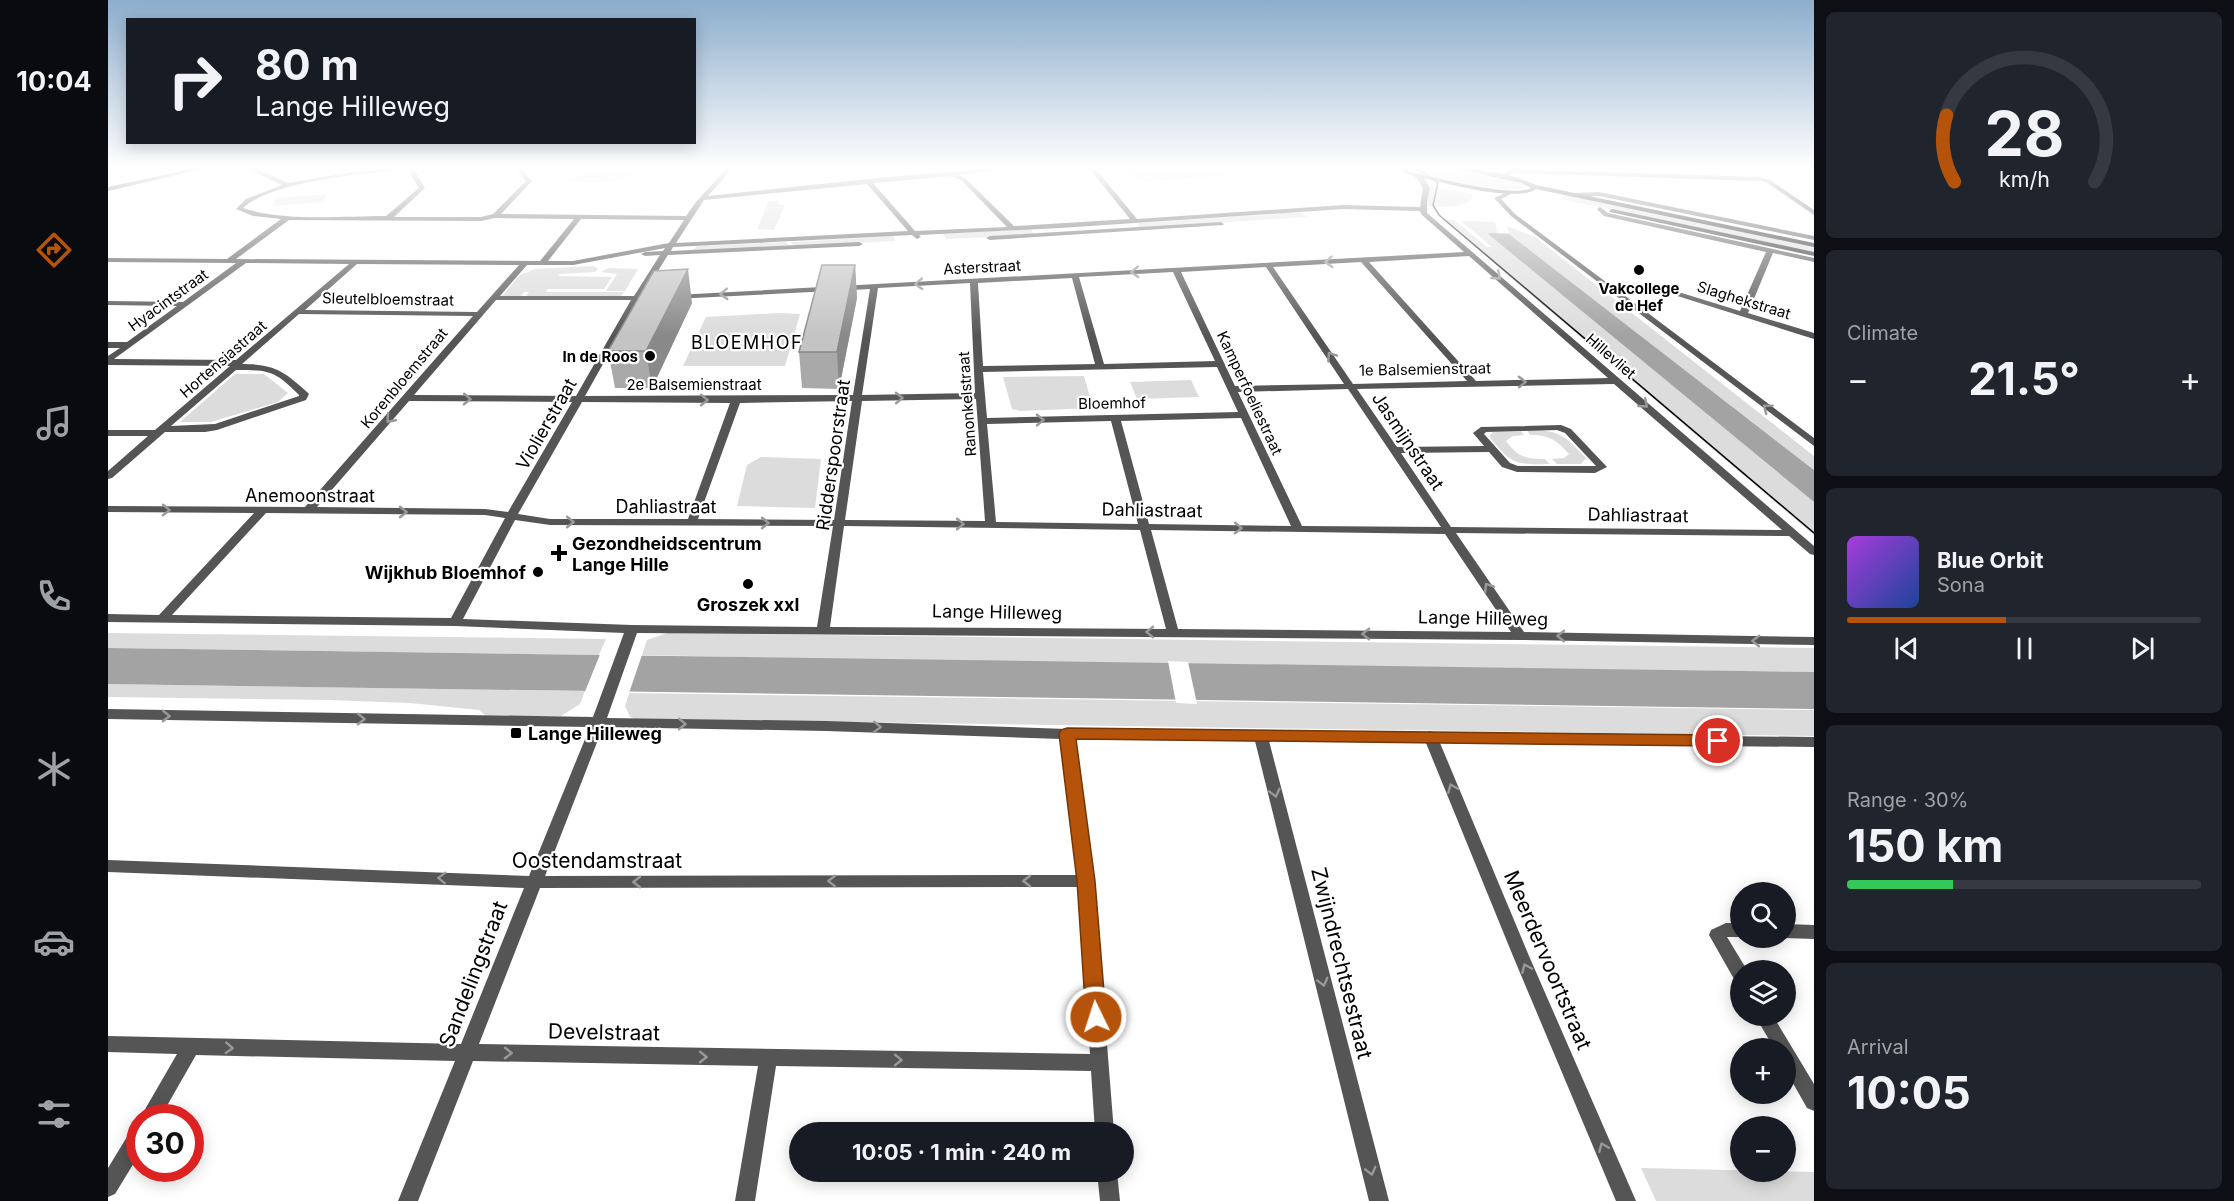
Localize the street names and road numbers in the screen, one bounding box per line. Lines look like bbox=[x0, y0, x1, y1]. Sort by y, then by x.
street label: Asterstraat bbox=[943, 255, 1021, 279]
street label: Hyacintstraat bbox=[124, 265, 212, 335]
street label: Slaghekstraat bbox=[1695, 277, 1793, 323]
street label: Sleutelbloemstraat bbox=[322, 288, 454, 310]
street label: Hortensiastraat bbox=[176, 316, 270, 402]
street label: Korenbloemstraat bbox=[356, 324, 452, 432]
street label: Kamperfoeliestraat bbox=[1213, 328, 1287, 458]
street label: Hillevliet bbox=[1582, 329, 1640, 383]
street label: Ranonkelstraat bbox=[954, 351, 980, 457]
street label: 1e Balsemienstraat bbox=[1359, 358, 1491, 380]
street label: Violierstraat bbox=[511, 375, 581, 473]
street label: 2e Balsemienstraat bbox=[626, 375, 762, 394]
street label: Ridderspoorstraat bbox=[812, 378, 854, 532]
street label: Jasmijnstraat bbox=[1368, 388, 1448, 494]
street label: Bloemhof bbox=[1078, 393, 1146, 413]
street label: Anemoonstraat bbox=[245, 485, 375, 506]
street label: Dahliastraat bbox=[616, 496, 717, 517]
street label: Dahliastraat bbox=[1101, 499, 1203, 521]
street label: Dahliastraat bbox=[1587, 504, 1689, 526]
street label: Lange Hilleweg bbox=[932, 600, 1062, 624]
street label: Lange Hilleweg bbox=[1418, 606, 1548, 630]
street label: Oostendamstraat bbox=[512, 848, 682, 873]
street label: Zwijndrechtsestraat bbox=[1306, 865, 1378, 1061]
street label: Meerdervoortstraat bbox=[1499, 867, 1597, 1053]
street label: Sandelingstraat bbox=[434, 897, 512, 1051]
street label: Develstraat bbox=[548, 1019, 660, 1045]

